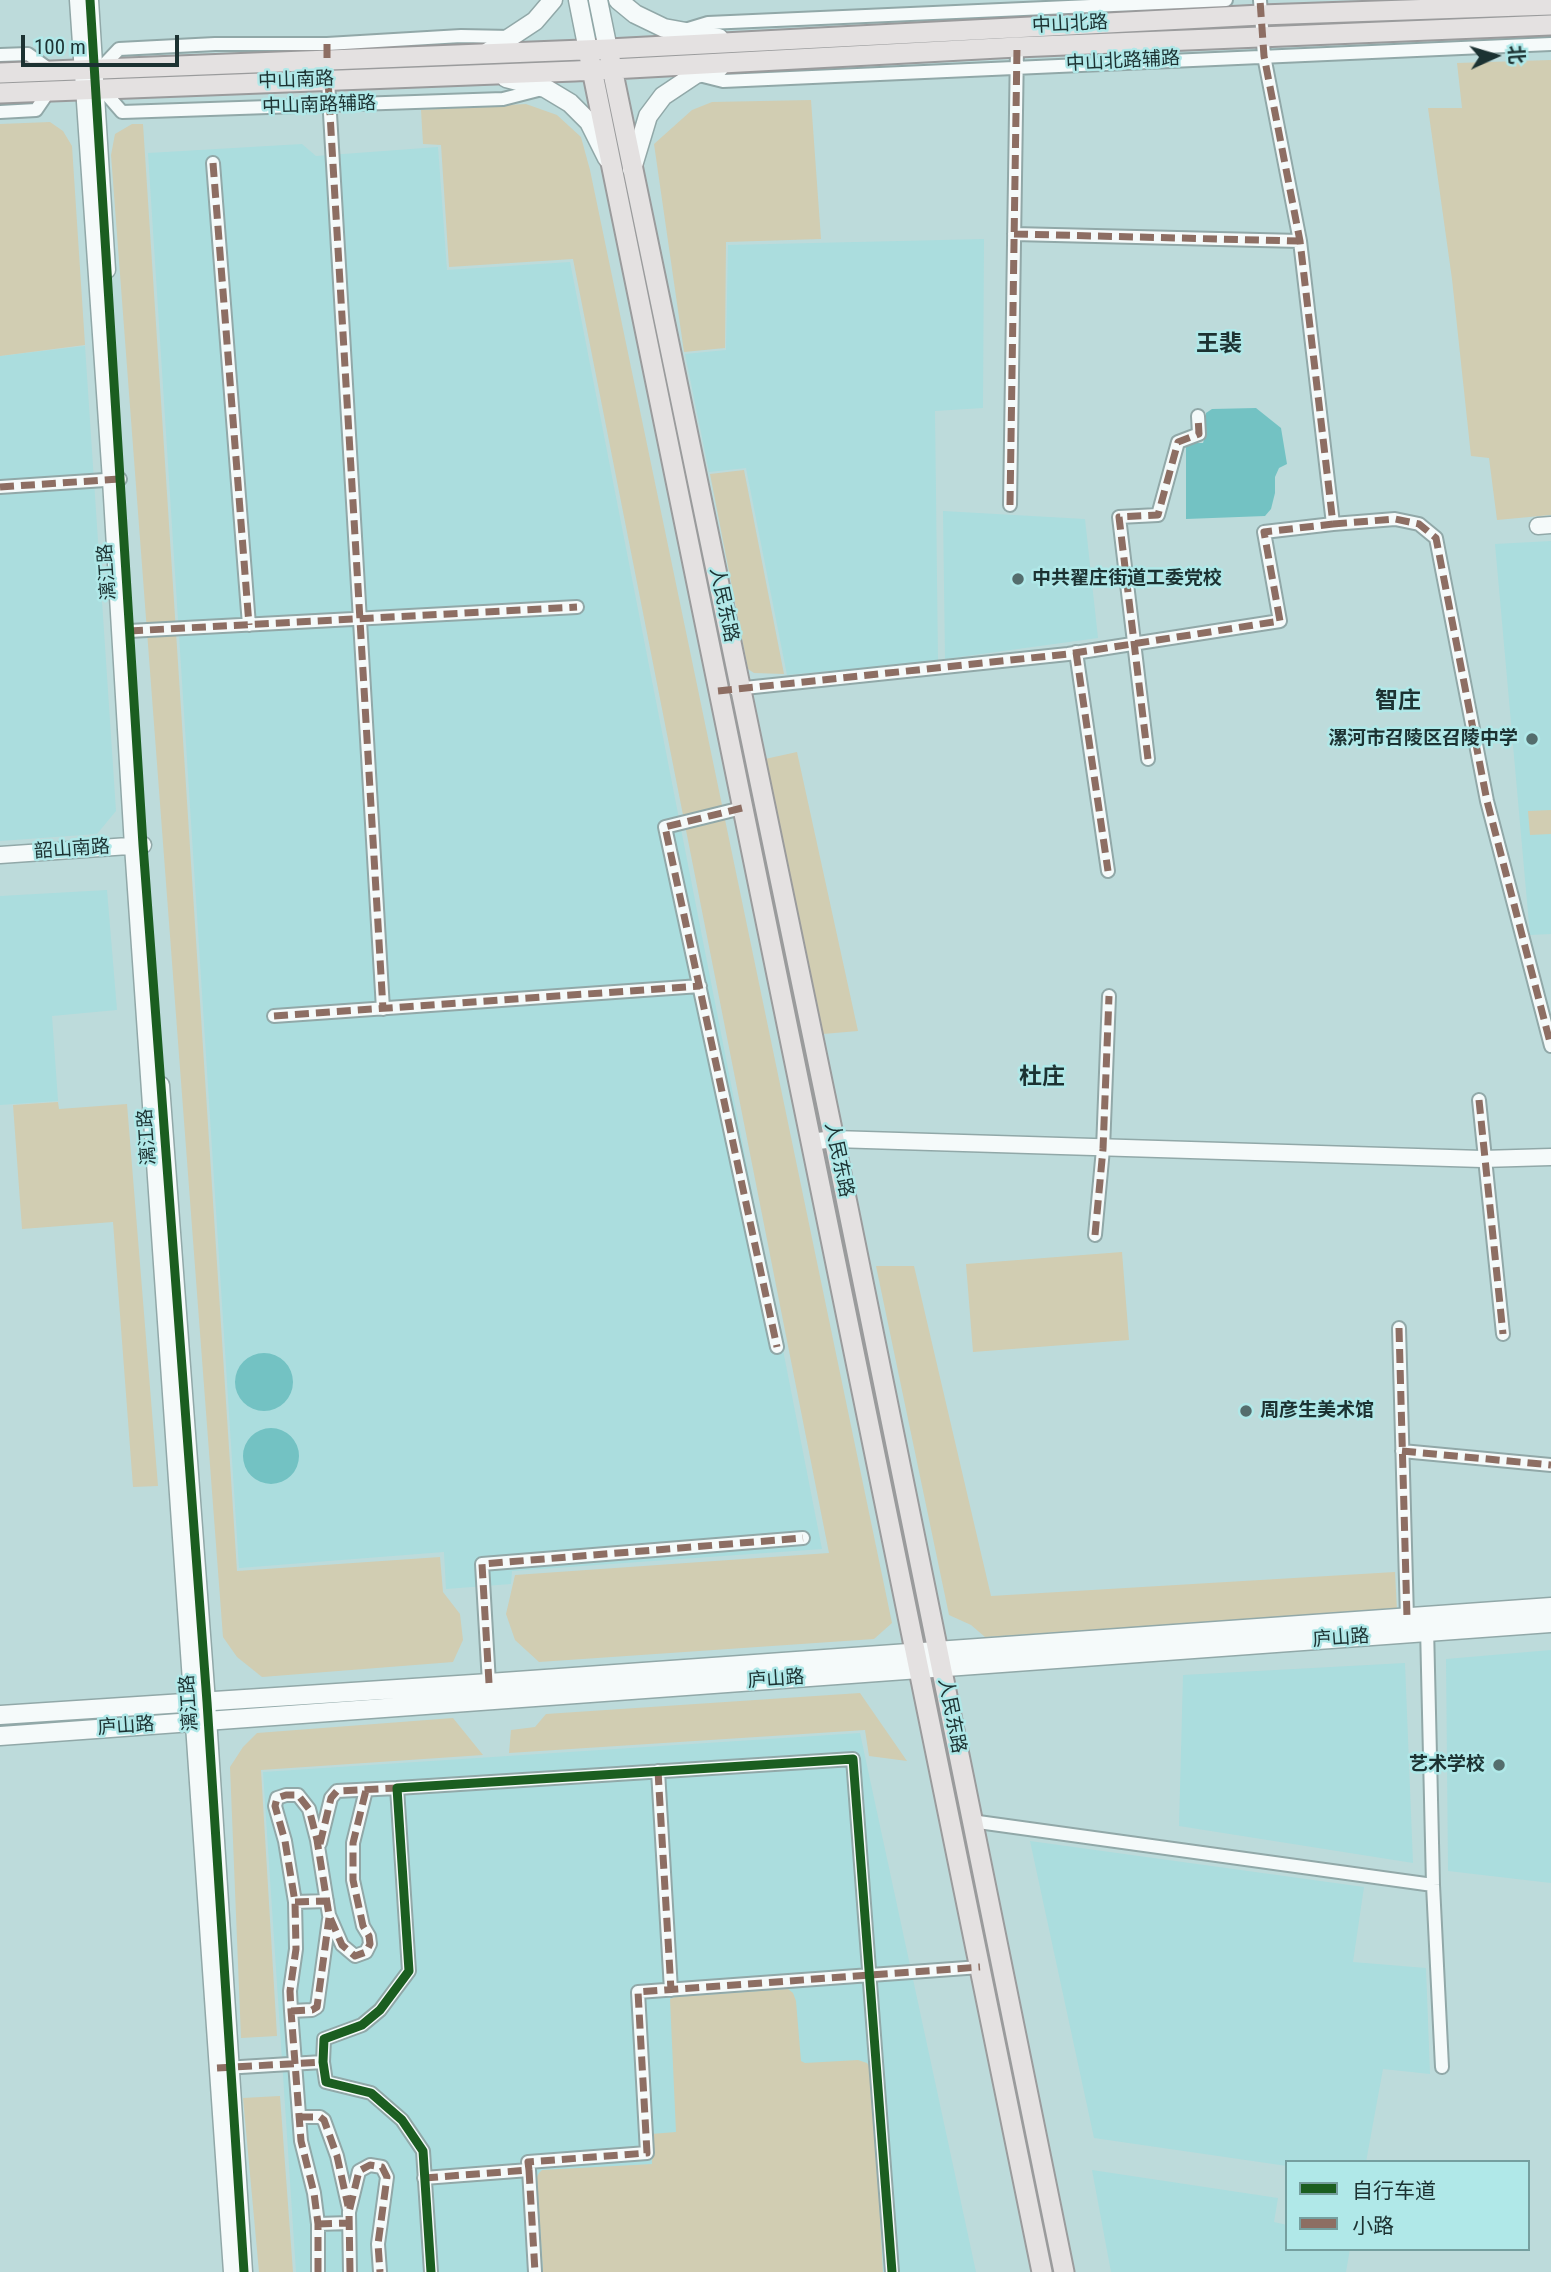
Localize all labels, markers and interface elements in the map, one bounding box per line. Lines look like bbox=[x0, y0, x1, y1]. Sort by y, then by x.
street label: 中山北路 bbox=[1031, 12, 1109, 38]
scale bar bbox=[24, 21, 182, 65]
north arrow bbox=[1460, 21, 1530, 91]
text: 100 m bbox=[34, 35, 86, 59]
text: 北 bbox=[1504, 44, 1529, 65]
street label: 中山北路辅路 bbox=[1065, 48, 1181, 76]
street label: 中山南路 bbox=[258, 68, 334, 94]
street label: 中山南路辅路 bbox=[262, 93, 376, 119]
district label: 王裴 bbox=[1196, 331, 1242, 359]
street label: 漓江路 bbox=[95, 543, 121, 601]
street label: 人民东路 bbox=[704, 565, 742, 645]
place label: 中共翟庄街道工委党校 bbox=[1032, 568, 1222, 590]
marker: 中共翟庄街道工委党校 bbox=[1010, 571, 1026, 587]
district label: 智庄 bbox=[1375, 688, 1421, 716]
place label: 漯河市召陵区召陵中学 bbox=[1328, 728, 1518, 750]
marker: 漯河市召陵区召陵中学 bbox=[1524, 731, 1540, 747]
street label: 韶山南路 bbox=[33, 836, 111, 864]
district label: 杜庄 bbox=[1019, 1064, 1065, 1092]
street label: 漓江路 bbox=[135, 1108, 161, 1166]
street label: 人民东路 bbox=[819, 1120, 857, 1200]
place label: 周彦生美术馆 bbox=[1260, 1400, 1374, 1422]
marker: 周彦生美术馆 bbox=[1238, 1403, 1254, 1419]
street label: 庐山路 bbox=[1312, 1626, 1370, 1652]
street label: 庐山路 bbox=[747, 1667, 805, 1693]
street label: 漓江路 bbox=[177, 1674, 203, 1732]
street label: 人民东路 bbox=[933, 1677, 969, 1755]
street label: 庐山路 bbox=[97, 1714, 155, 1740]
place label: 艺术学校 bbox=[1409, 1754, 1485, 1776]
marker: 艺术学校 bbox=[1491, 1757, 1507, 1773]
legend bbox=[1285, 2160, 1530, 2251]
text: 自行车道 bbox=[1352, 2179, 1436, 2203]
text: 小路 bbox=[1352, 2214, 1394, 2238]

